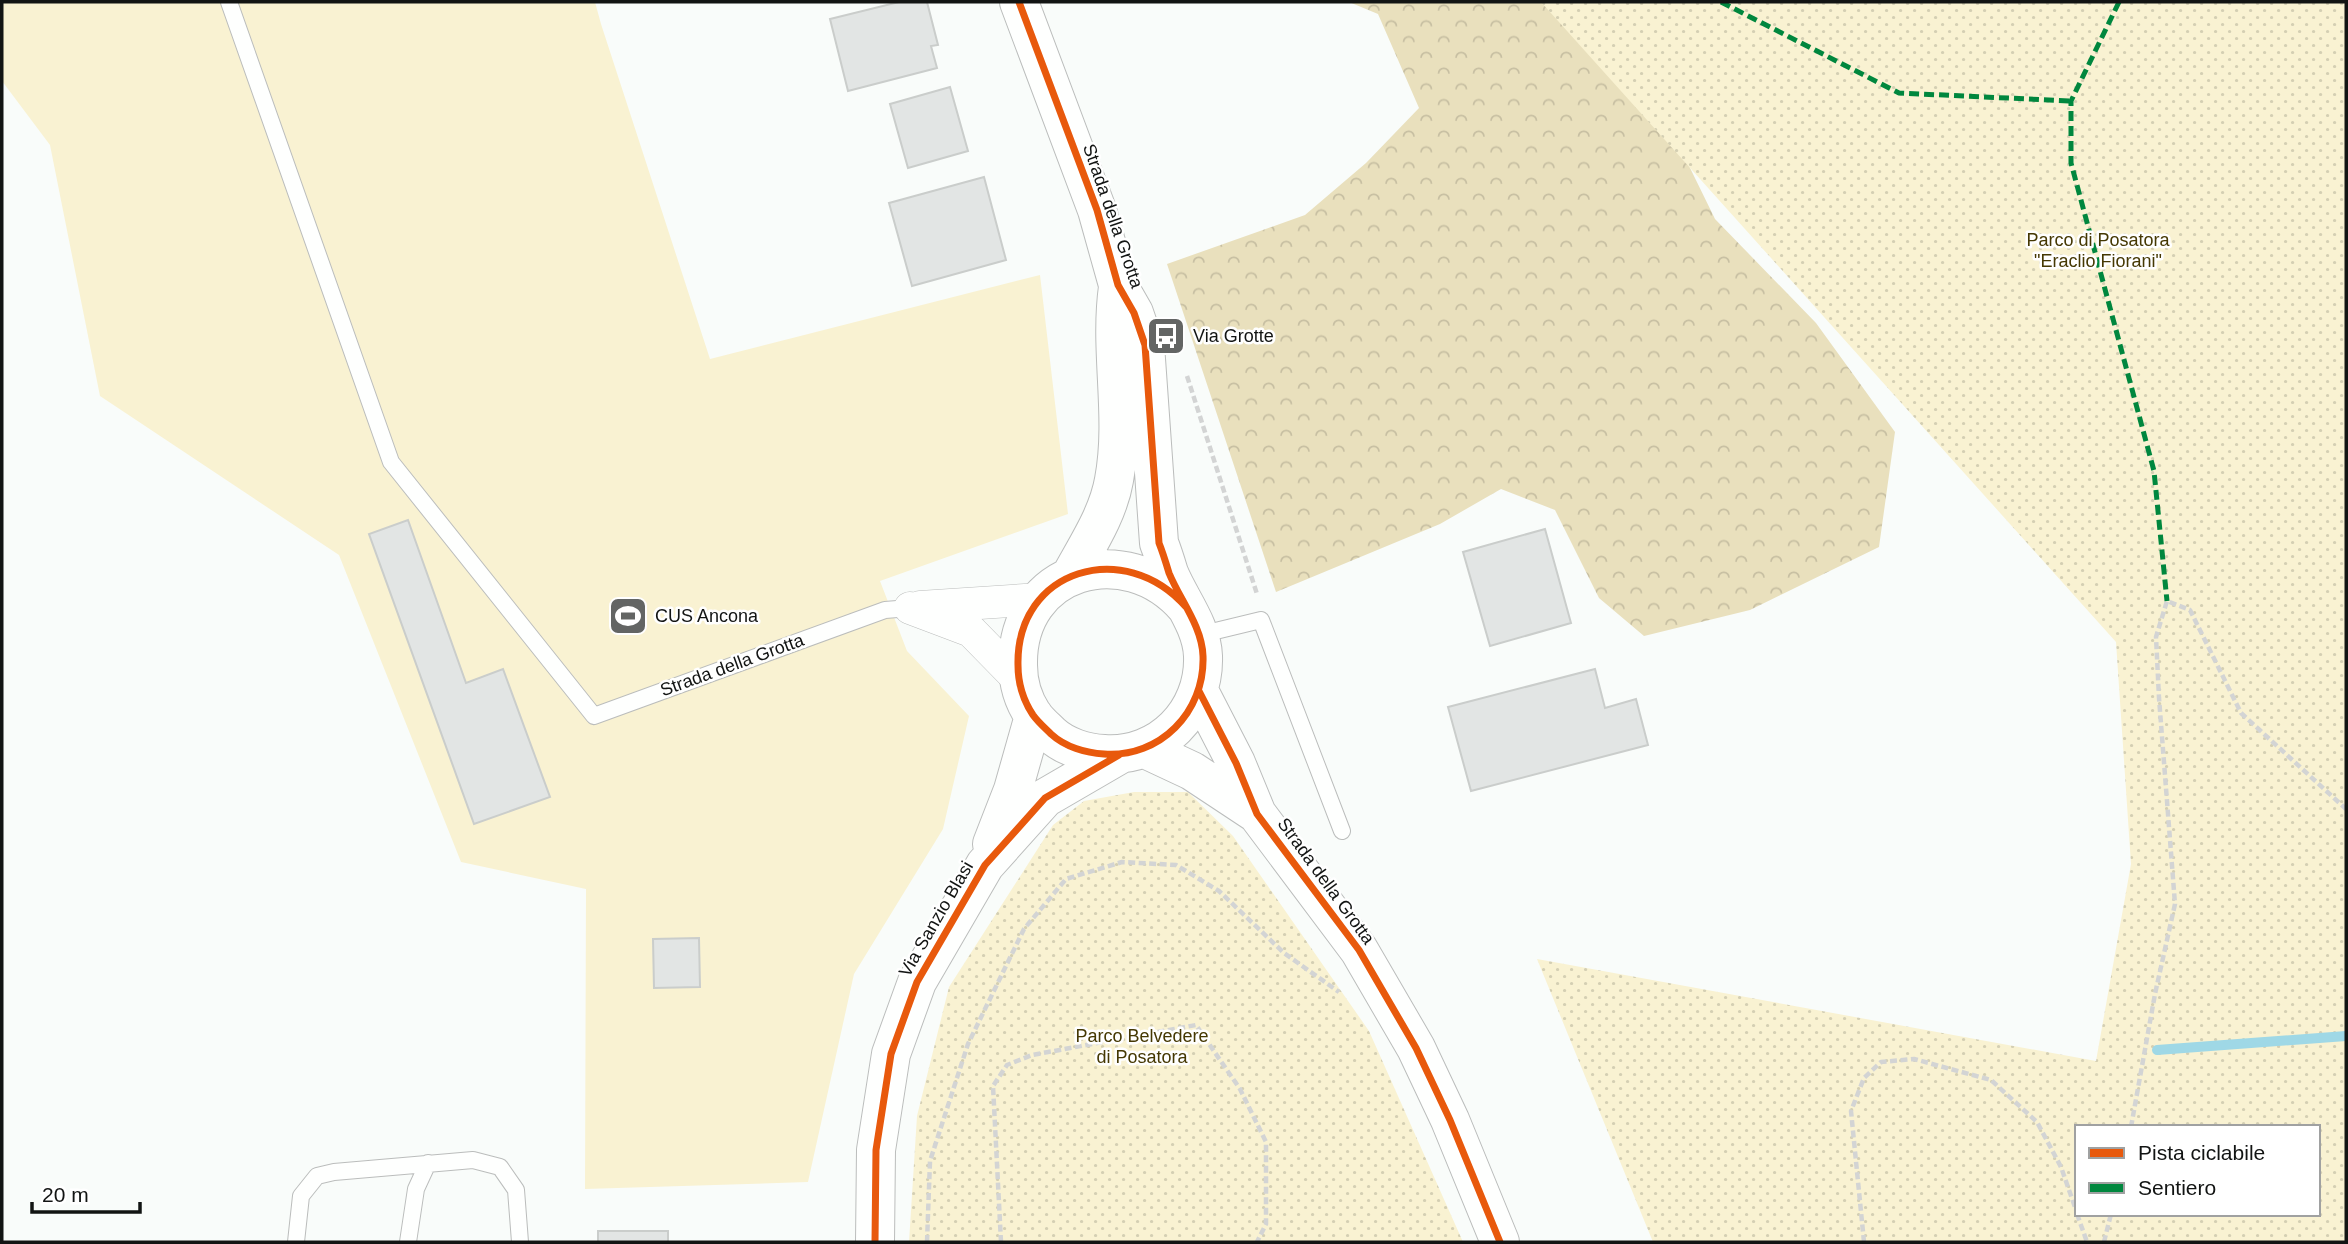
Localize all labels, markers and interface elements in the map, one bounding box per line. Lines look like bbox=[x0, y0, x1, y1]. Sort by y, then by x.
street label: Strada della Grotta bbox=[1079, 141, 1147, 292]
park label: Parco di Posatora "Eraclio Fiorani" bbox=[2026, 230, 2171, 271]
bus stop icon: Via Grotte bbox=[1145, 315, 1187, 357]
place label: Via Grotte bbox=[1193, 326, 1274, 346]
sports icon: CUS Ancona bbox=[607, 595, 649, 637]
place label: CUS Ancona bbox=[655, 606, 759, 626]
street label: Strada della Grotta bbox=[658, 629, 807, 700]
street label: Strada della Grotta bbox=[1274, 814, 1379, 949]
street label: Via Sanzio Blasi bbox=[895, 858, 977, 980]
park label: Parco Belvedere di Posatora bbox=[1075, 1026, 1209, 1067]
legend bbox=[2075, 1125, 2320, 1216]
text: Pista ciclabile bbox=[2138, 1141, 2265, 1164]
scale bar bbox=[32, 1170, 140, 1214]
text: Sentiero bbox=[2138, 1176, 2216, 1199]
text: 20 m bbox=[42, 1183, 89, 1206]

